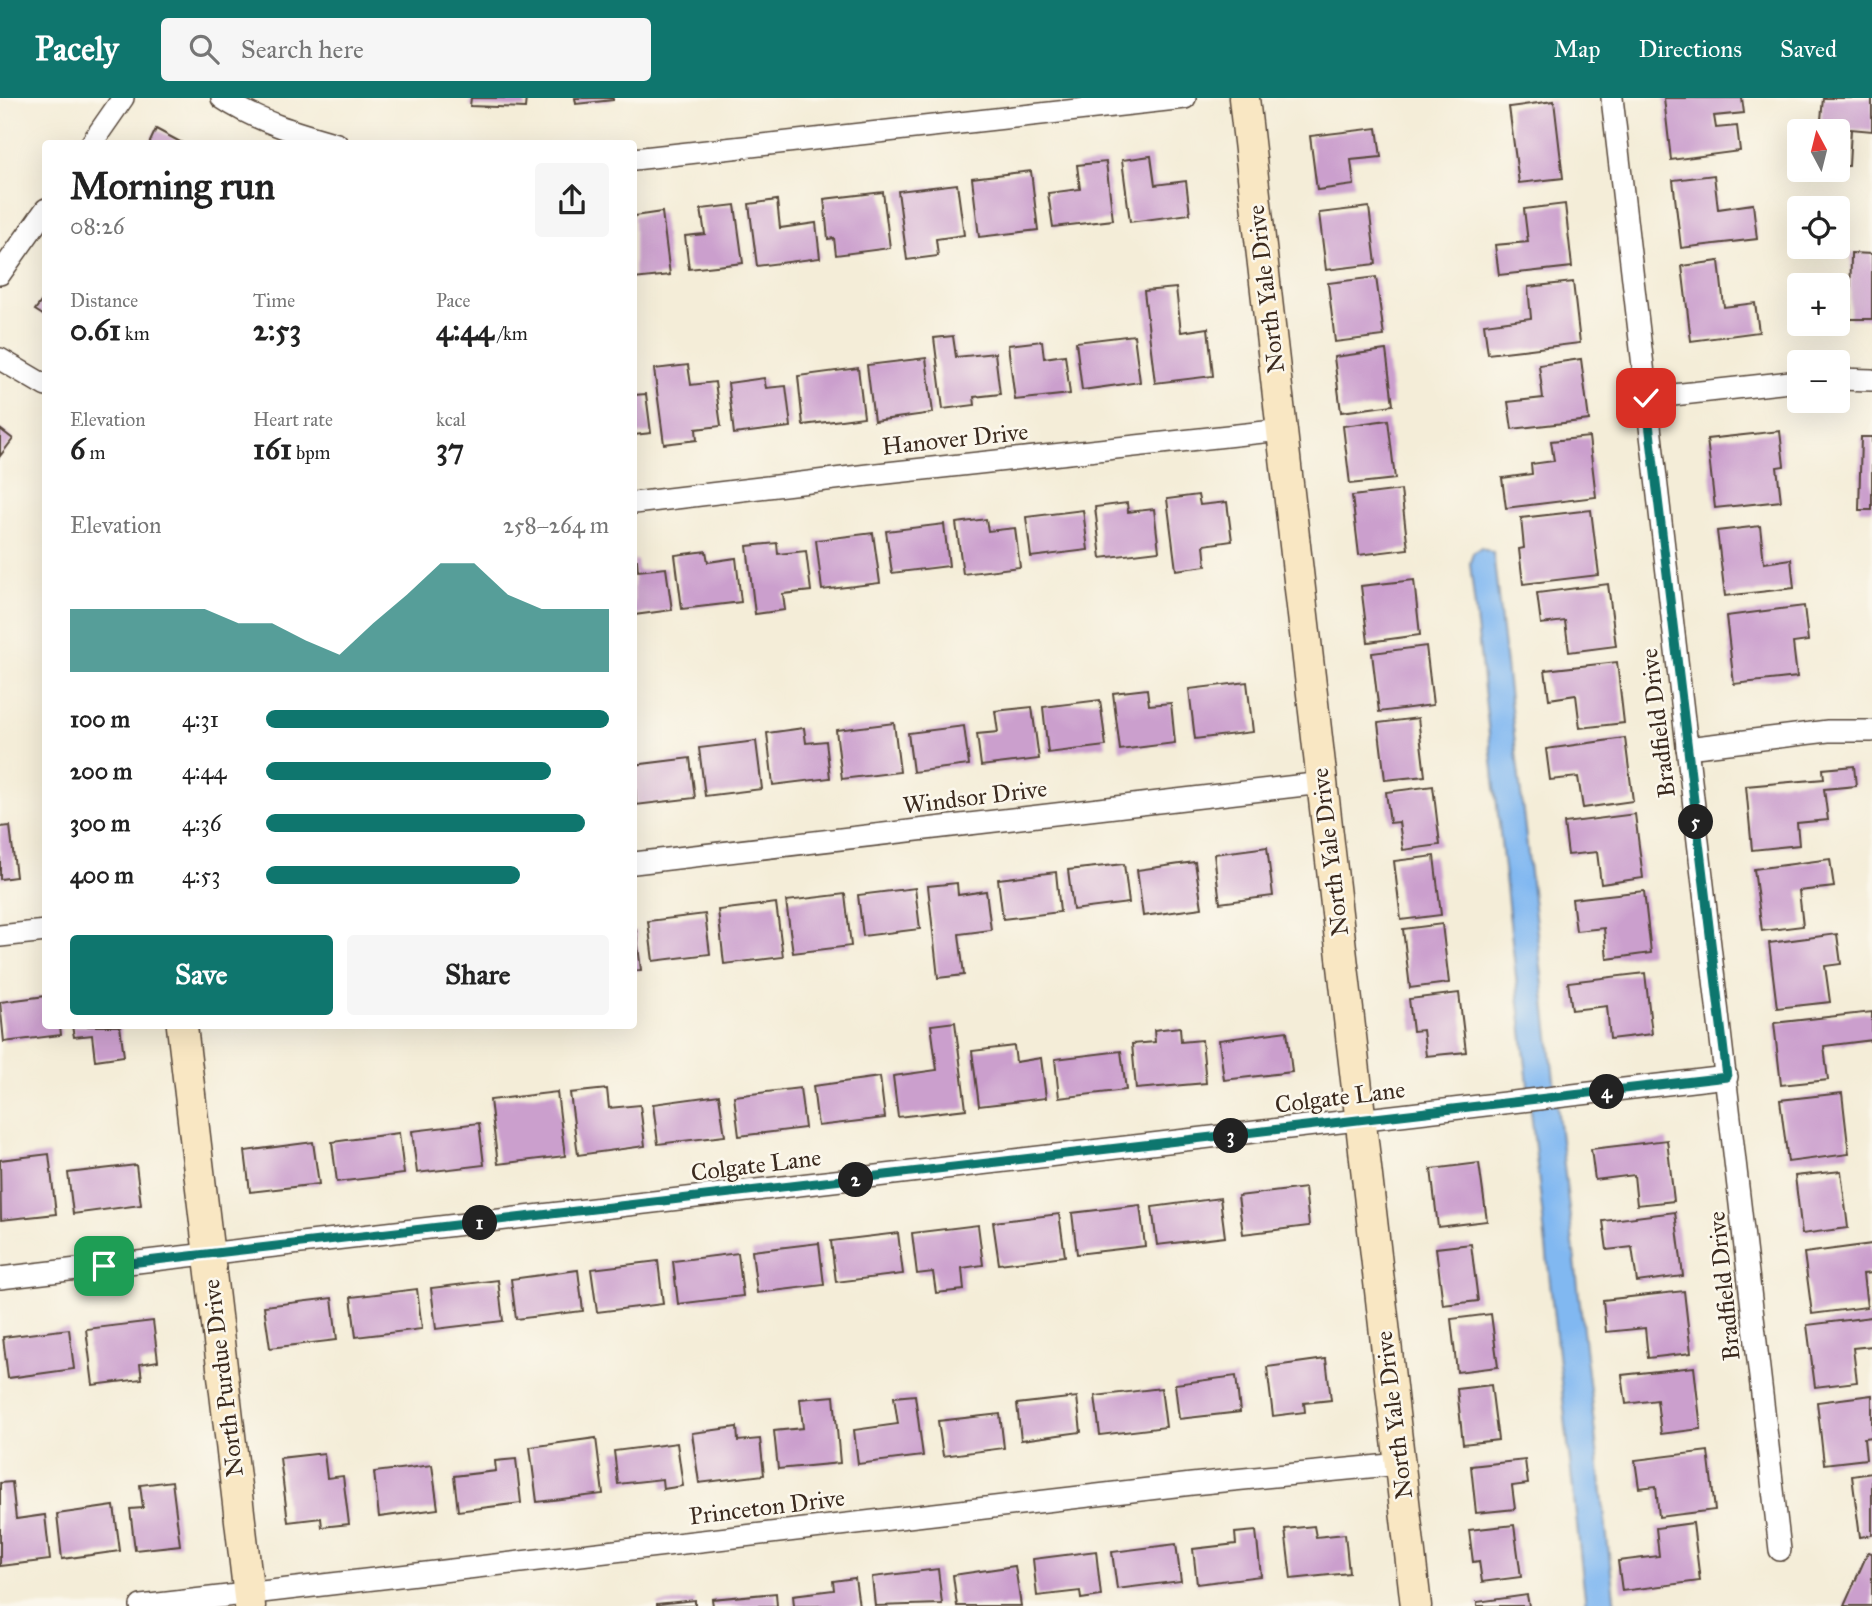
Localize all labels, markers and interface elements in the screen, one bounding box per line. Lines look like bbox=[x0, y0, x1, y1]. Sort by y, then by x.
search box bbox=[161, 18, 651, 81]
text: Pacely bbox=[35, 29, 119, 69]
icon: search bbox=[185, 30, 223, 68]
text: Search here bbox=[241, 33, 364, 65]
text: Map bbox=[1554, 34, 1601, 64]
text: Directions bbox=[1639, 34, 1742, 64]
text: Saved bbox=[1780, 34, 1837, 64]
north arrow bbox=[1787, 119, 1850, 182]
map controls bbox=[1787, 119, 1850, 413]
text: Morning run bbox=[70, 163, 275, 209]
button: share bbox=[535, 163, 609, 237]
button: locate bbox=[1787, 196, 1850, 259]
street label: North Yale Drive bbox=[1241, 203, 1291, 375]
text: 08:26 bbox=[70, 212, 125, 240]
button: + bbox=[1787, 273, 1850, 336]
text: Distance bbox=[70, 289, 138, 312]
text: Time bbox=[253, 289, 295, 312]
text: Pace bbox=[436, 289, 470, 312]
text: 0.61 bbox=[70, 312, 121, 348]
text: 2:53 bbox=[253, 312, 301, 348]
text: 4:44 bbox=[436, 312, 494, 348]
text: km bbox=[121, 322, 150, 345]
text: /km bbox=[494, 322, 528, 345]
button: − bbox=[1787, 350, 1850, 413]
pin bbox=[1616, 368, 1676, 428]
icon: check bbox=[1627, 379, 1665, 417]
text: Elevation bbox=[70, 408, 145, 431]
text: Heart rate bbox=[253, 408, 333, 431]
text: kcal bbox=[436, 408, 466, 431]
street label: Hanover Drive bbox=[880, 416, 1030, 462]
text: 6 bbox=[70, 431, 85, 467]
text: 161 bbox=[253, 431, 292, 467]
text: 37 bbox=[436, 431, 464, 467]
text: m bbox=[85, 441, 105, 464]
text: bpm bbox=[292, 441, 331, 464]
text: Elevation bbox=[70, 511, 161, 539]
text: 258–264 m bbox=[503, 511, 609, 539]
street label: Bradfield Drive bbox=[1634, 647, 1682, 799]
text: 100 m bbox=[70, 705, 130, 733]
text: 4:31 bbox=[182, 705, 219, 733]
text: 200 m bbox=[70, 757, 132, 785]
text: 4:44 bbox=[182, 757, 226, 785]
street label: North Yale Drive bbox=[1305, 766, 1355, 938]
street label: Windsor Drive bbox=[901, 773, 1049, 821]
pin: 5 bbox=[1678, 804, 1714, 840]
text: 300 m bbox=[70, 809, 130, 837]
text: 4:36 bbox=[182, 809, 222, 837]
text: 5 bbox=[1691, 810, 1700, 833]
text: 400 m bbox=[70, 861, 134, 889]
text: 4:53 bbox=[182, 861, 221, 889]
button: Save bbox=[70, 935, 333, 1015]
button: Share bbox=[347, 935, 609, 1015]
street label: Colgate Lane bbox=[1273, 1074, 1407, 1120]
pin: 4 bbox=[1590, 1074, 1624, 1110]
text: 4 bbox=[1601, 1080, 1612, 1103]
pin: 3 bbox=[1214, 1118, 1248, 1154]
text: 3 bbox=[1227, 1124, 1234, 1147]
street label: Colgate Lane bbox=[689, 1142, 823, 1188]
pin: 2 bbox=[838, 1162, 874, 1198]
text: 2 bbox=[851, 1168, 860, 1191]
pin: 1 bbox=[462, 1206, 498, 1240]
street label: Bradfield Drive bbox=[1701, 1210, 1747, 1362]
text: 1 bbox=[476, 1211, 483, 1234]
pin bbox=[74, 1236, 134, 1296]
icon: arrive bbox=[85, 1247, 123, 1285]
street label: North Purdue Drive bbox=[196, 1277, 250, 1479]
street label: North Yale Drive bbox=[1369, 1329, 1419, 1501]
street label: Princeton Drive bbox=[687, 1483, 847, 1531]

